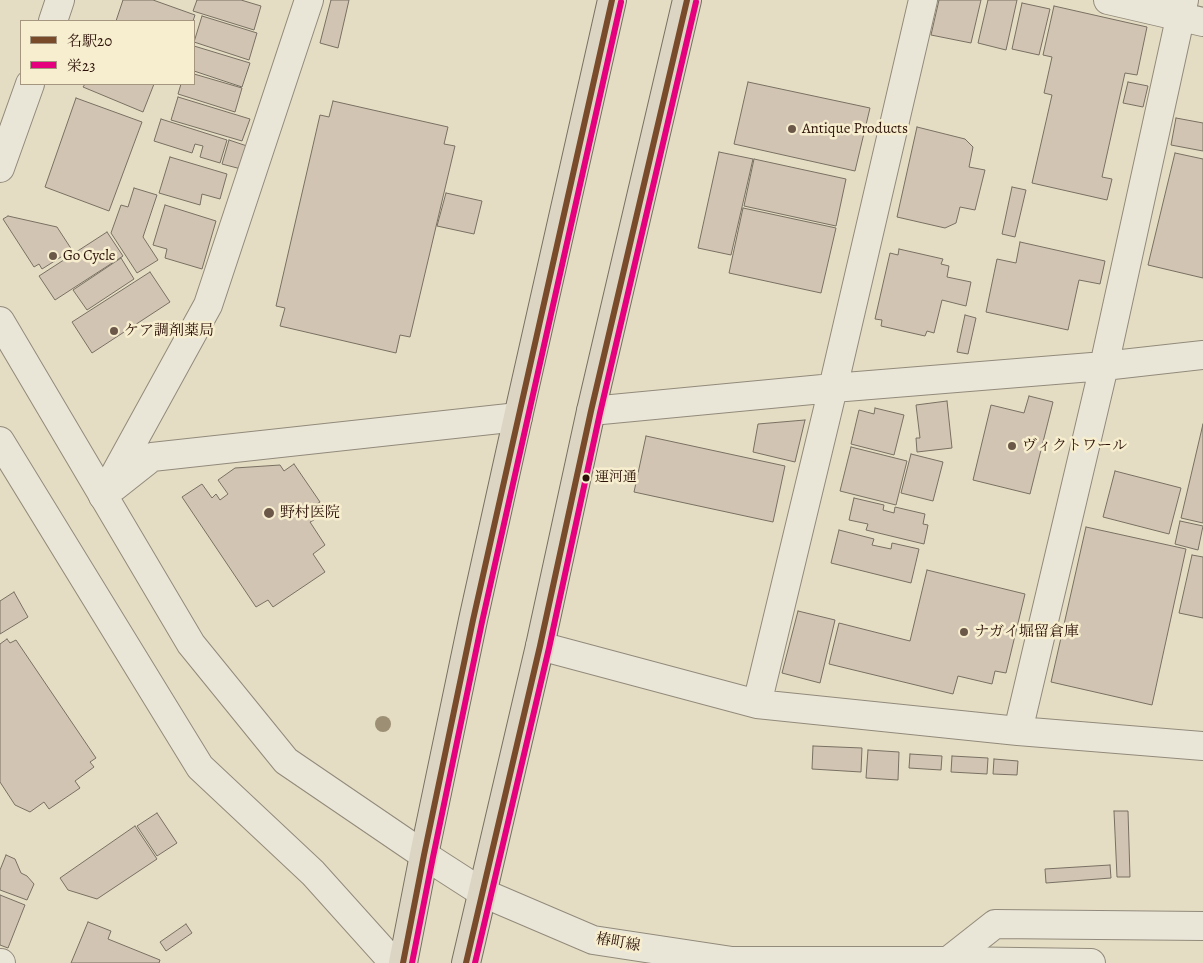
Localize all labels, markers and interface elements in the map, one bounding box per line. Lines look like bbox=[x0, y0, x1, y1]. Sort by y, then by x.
legend bbox=[20, 20, 195, 85]
text: 名駅20 bbox=[67, 31, 112, 51]
text: 栄23 bbox=[67, 56, 95, 76]
place label: Antique Products bbox=[802, 120, 908, 138]
marker: Antique Products bbox=[786, 123, 798, 135]
place label: Go Cycle bbox=[63, 247, 116, 265]
marker: Go Cycle bbox=[47, 250, 59, 262]
place label: ケア調剤薬局 bbox=[124, 322, 214, 340]
marker: ケア調剤薬局 bbox=[108, 325, 120, 337]
place label: ヴィクトワール bbox=[1022, 437, 1127, 455]
marker: ヴィクトワール bbox=[1006, 440, 1018, 452]
place label: 運河通 bbox=[595, 470, 637, 486]
marker: 運河通 bbox=[581, 473, 591, 483]
place label: 野村医院 bbox=[280, 504, 340, 522]
marker: 野村医院 bbox=[262, 506, 276, 520]
place label: ナガイ堀留倉庫 bbox=[974, 623, 1079, 641]
marker: ナガイ堀留倉庫 bbox=[958, 626, 970, 638]
street label: 椿町線 bbox=[594, 930, 642, 956]

